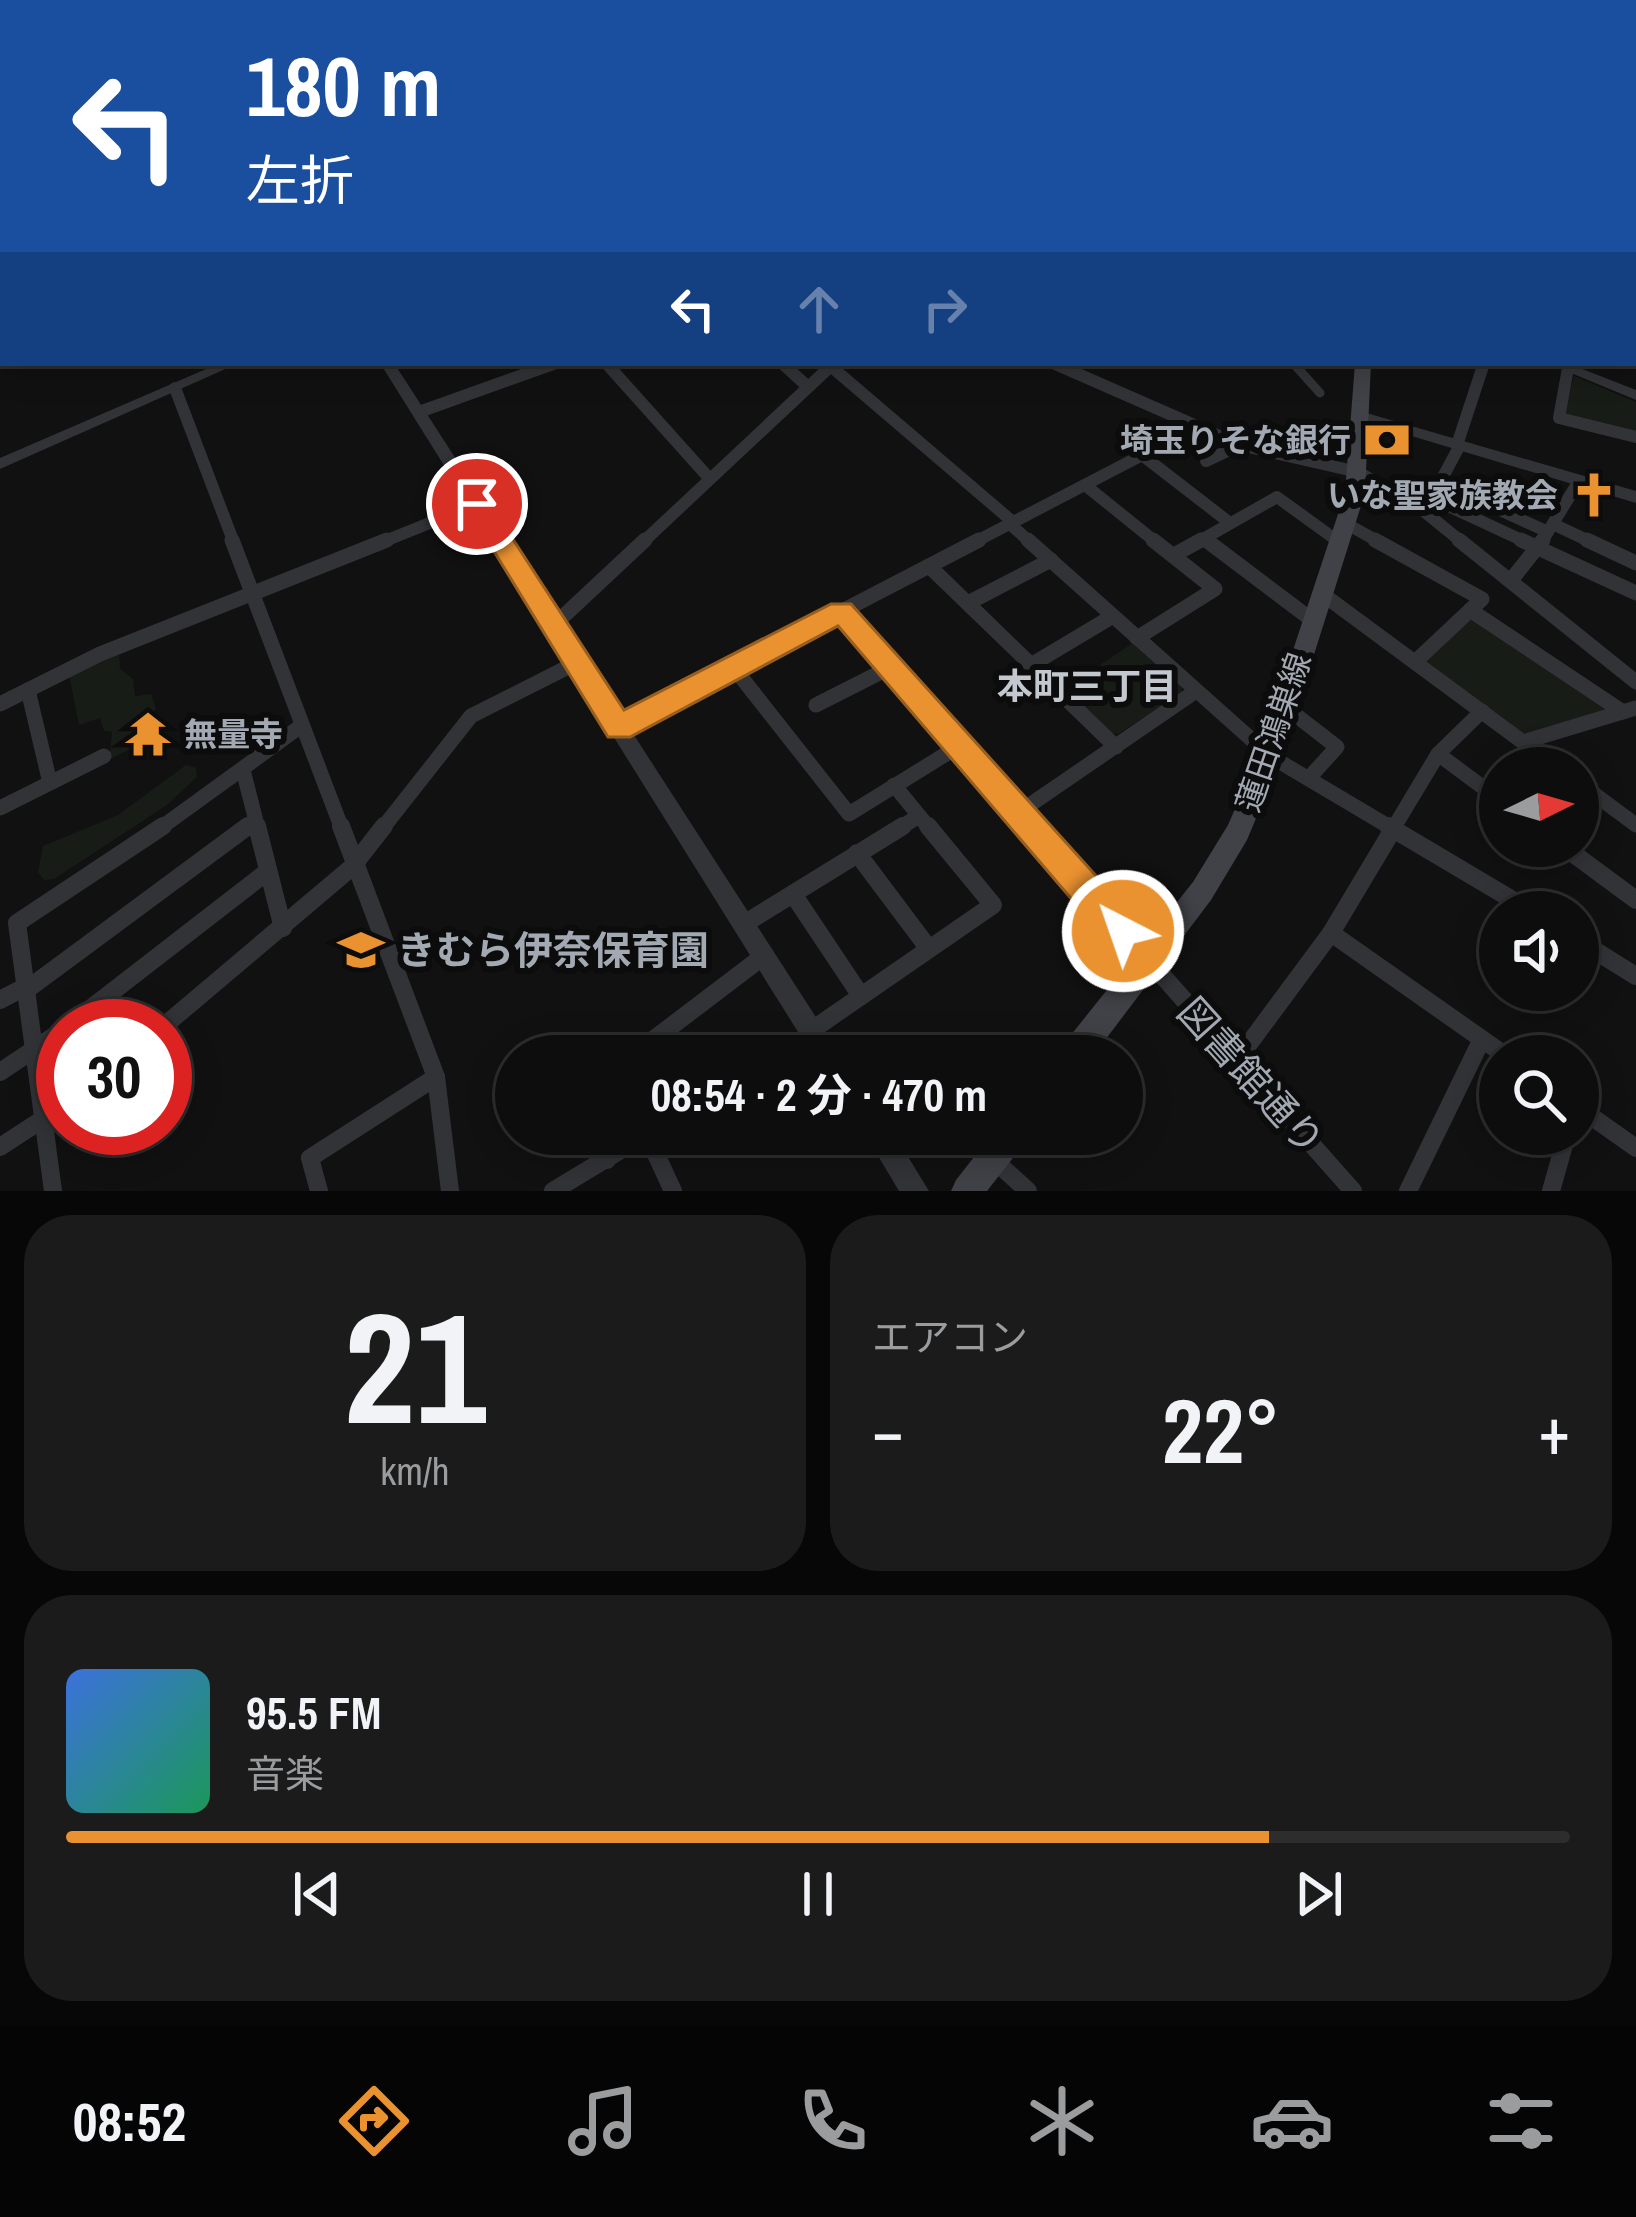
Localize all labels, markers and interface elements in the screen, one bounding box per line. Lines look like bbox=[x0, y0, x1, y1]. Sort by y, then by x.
text: 180 m bbox=[246, 29, 441, 142]
icon: left bbox=[48, 48, 204, 204]
text: 左折 bbox=[246, 144, 354, 217]
icon: left bbox=[660, 276, 726, 342]
icon: ahead bbox=[786, 276, 852, 342]
icon: right bbox=[912, 276, 978, 342]
bank icon: 埼玉りそな銀行 bbox=[1362, 415, 1412, 465]
place label: 埼玉りそな銀行 bbox=[1120, 418, 1351, 462]
pin bbox=[426, 453, 528, 555]
church icon: いな聖家族教会 bbox=[1569, 470, 1619, 520]
icon: arrive bbox=[444, 471, 510, 537]
place label: いな聖家族教会 bbox=[1327, 473, 1558, 517]
street label: 蓮田鴻巣線 bbox=[1225, 647, 1321, 817]
district label: 本町三丁目 bbox=[997, 662, 1177, 710]
temple icon: 無量寺 bbox=[123, 709, 173, 759]
place label: 無量寺 bbox=[184, 712, 283, 756]
north arrow bbox=[1479, 747, 1599, 867]
map controls bbox=[1479, 747, 1599, 1155]
position arrow bbox=[1060, 868, 1186, 994]
button: sound bbox=[1479, 891, 1599, 1011]
place label: きむら伊奈保育園 bbox=[397, 924, 709, 976]
school or university icon: きむら伊奈保育園 bbox=[336, 925, 386, 975]
street label: 図書館通り bbox=[1166, 986, 1336, 1166]
speed limit sign: 30 bbox=[36, 999, 192, 1155]
button: search bbox=[1479, 1035, 1599, 1155]
text: 08:54 · 2 分 · 470 m bbox=[651, 1064, 987, 1125]
text: 21 bbox=[344, 1262, 486, 1472]
text: エアコン bbox=[872, 1311, 1028, 1363]
text: 22° bbox=[1162, 1370, 1280, 1491]
text: − bbox=[872, 1386, 904, 1475]
text: + bbox=[1538, 1386, 1570, 1475]
text: km/h bbox=[380, 1445, 450, 1497]
text: 95.5 FM bbox=[246, 1682, 381, 1743]
text: 音楽 bbox=[246, 1748, 324, 1800]
icon: previous bbox=[284, 1861, 350, 1927]
icon: pause bbox=[785, 1861, 851, 1927]
icon: next bbox=[1286, 1861, 1352, 1927]
icon: directions bbox=[332, 2079, 416, 2163]
icon: music bbox=[561, 2079, 645, 2163]
icon: phone bbox=[791, 2079, 875, 2163]
icon: climate bbox=[1020, 2079, 1104, 2163]
icon: car bbox=[1250, 2079, 1334, 2163]
icon: filters bbox=[1479, 2079, 1563, 2163]
text: 08:52 bbox=[73, 2085, 186, 2158]

